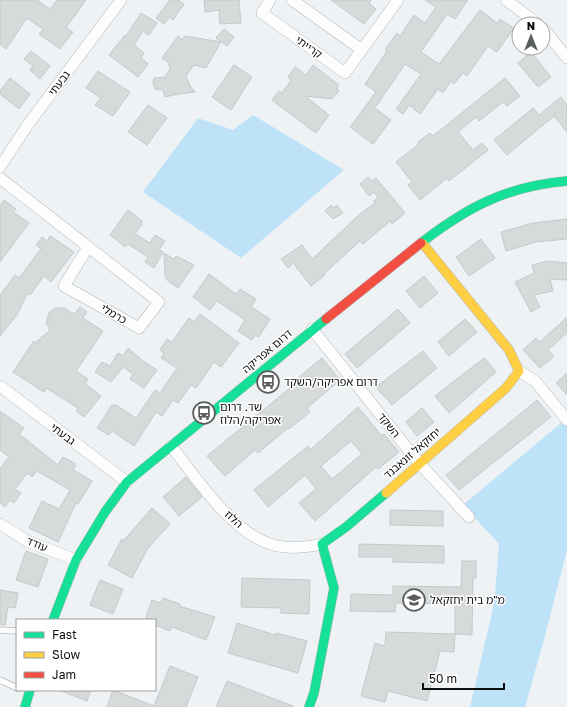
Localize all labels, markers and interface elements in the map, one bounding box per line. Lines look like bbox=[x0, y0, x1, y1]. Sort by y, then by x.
north arrow bbox=[511, 16, 551, 56]
text: N bbox=[527, 19, 535, 32]
street label: קרייתי bbox=[293, 33, 325, 60]
street label: גבעתי bbox=[45, 68, 72, 98]
street label: כרמלי bbox=[99, 301, 130, 326]
street label: דרום אפריקה bbox=[239, 326, 294, 375]
bus stop icon: דרום אפריקה/השקד bbox=[255, 369, 281, 395]
place label: דרום אפריקה/השקד bbox=[284, 375, 378, 388]
bus stop icon: שד. דרום אפריקה/הלוז bbox=[191, 400, 217, 426]
place label: שד. דרום אפריקה/הלוז bbox=[220, 400, 281, 426]
street label: השקד bbox=[376, 410, 403, 440]
street label: גבעתי bbox=[48, 420, 78, 447]
street label: יחזקאל זונאבנד bbox=[381, 424, 443, 481]
street label: הלוז bbox=[223, 507, 246, 530]
street label: עודד bbox=[25, 533, 50, 554]
school or university icon: מ"מ בית יחזקאל bbox=[401, 587, 427, 613]
place label: מ"מ בית יחזקאל bbox=[430, 593, 505, 606]
legend bbox=[16, 619, 156, 691]
text: Fast bbox=[52, 627, 77, 642]
text: Slow bbox=[52, 647, 80, 662]
scale bar bbox=[423, 665, 504, 691]
text: Jam bbox=[52, 667, 76, 682]
text: 50 m bbox=[429, 671, 457, 686]

